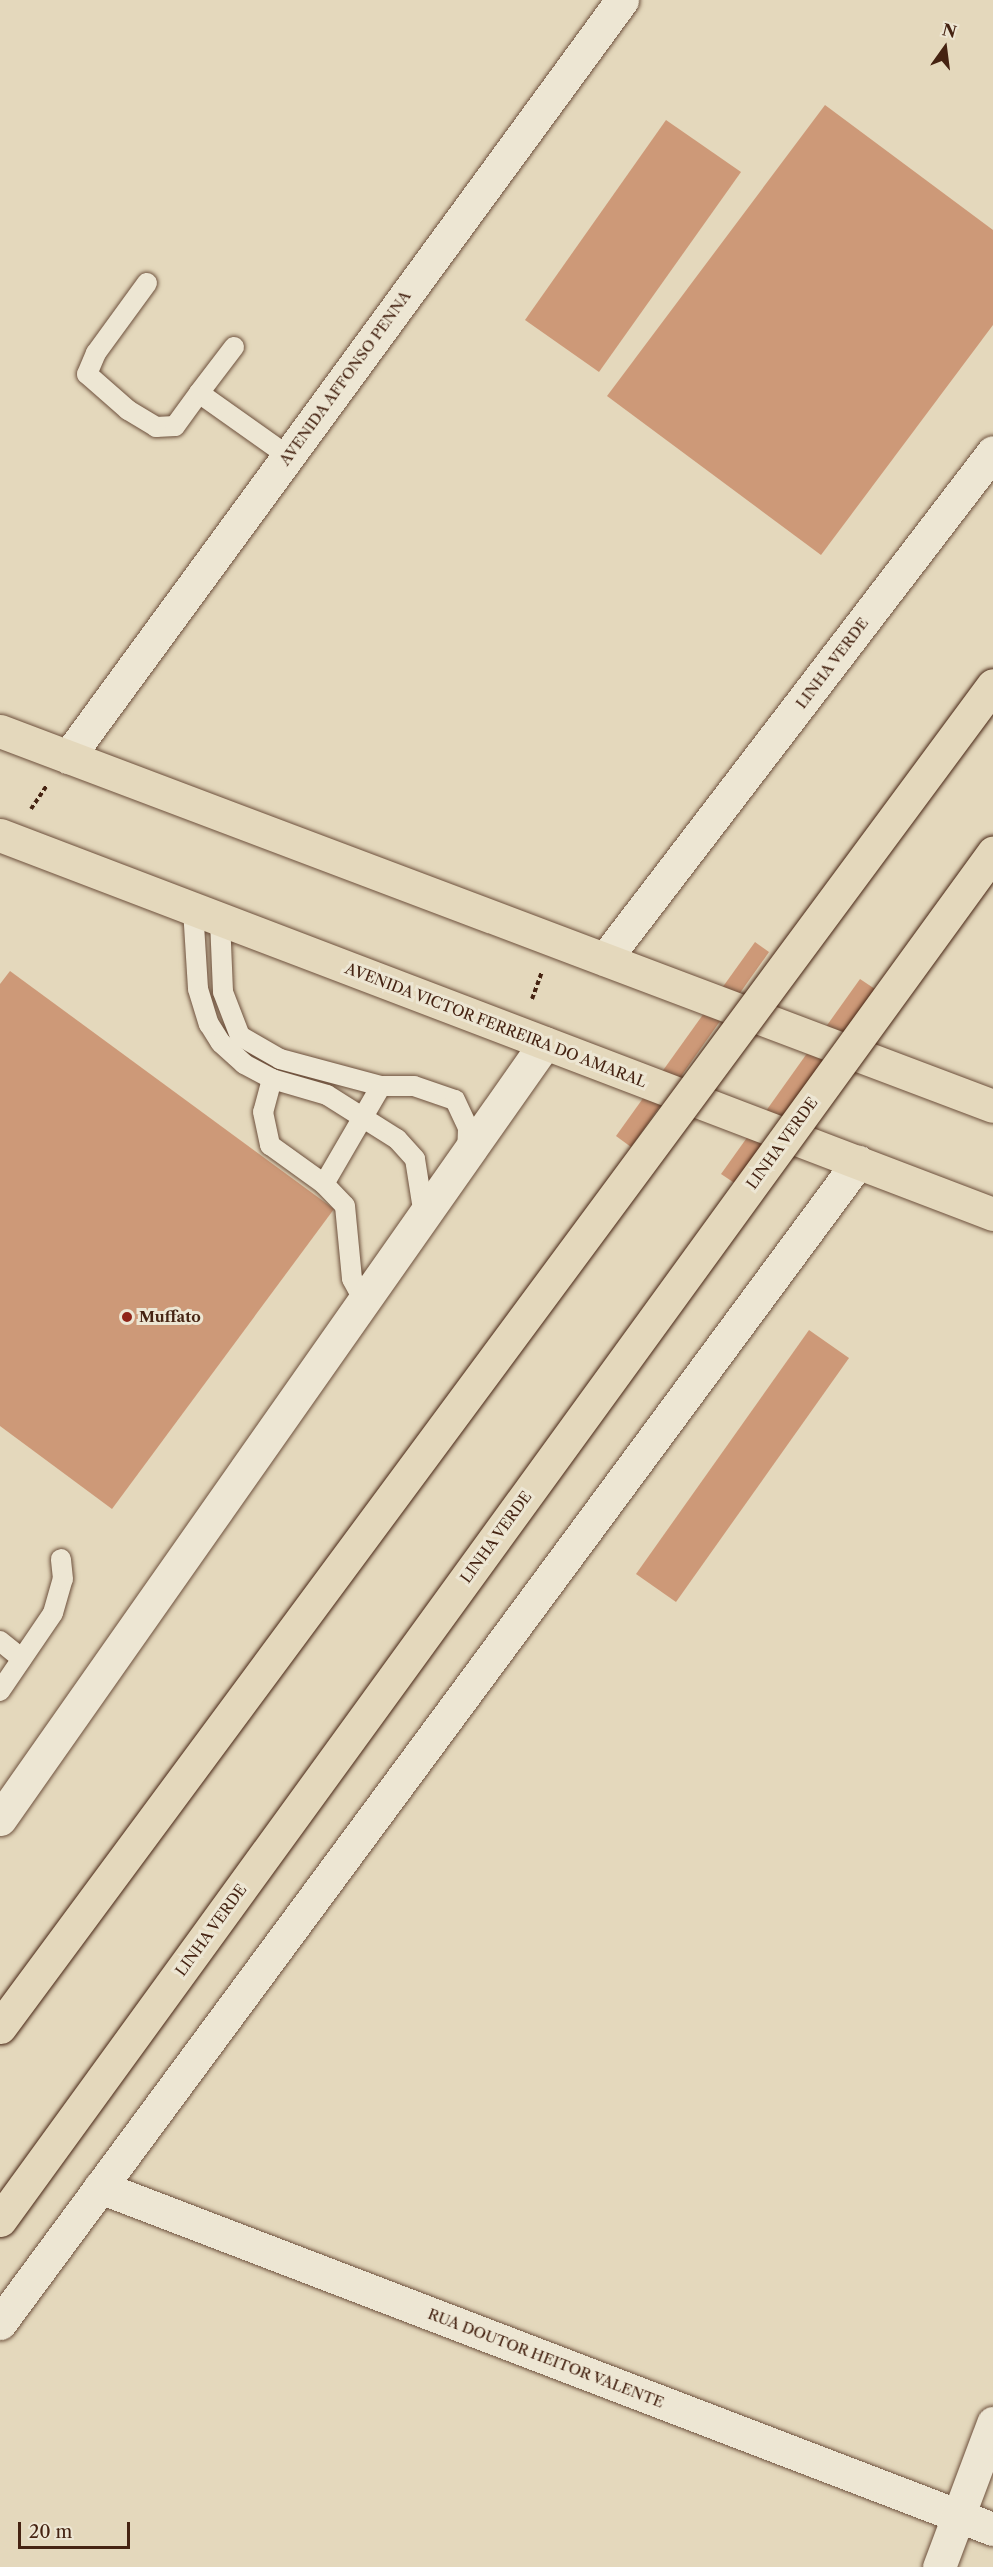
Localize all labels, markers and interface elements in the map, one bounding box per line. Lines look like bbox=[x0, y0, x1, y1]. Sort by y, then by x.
north arrow bbox=[915, 18, 975, 78]
text: N bbox=[940, 19, 959, 42]
street label: AVENIDA AFFONSO PENNA bbox=[275, 287, 415, 469]
street label: LINHA VERDE bbox=[792, 614, 872, 712]
street label: AVENIDA VICTOR FERREIRA DO AMARAL bbox=[341, 958, 651, 1092]
street label: LINHA VERDE bbox=[742, 1093, 822, 1193]
place label: Muffato bbox=[139, 1308, 201, 1326]
marker: Muffato bbox=[120, 1310, 134, 1324]
street label: LINHA VERDE bbox=[456, 1487, 536, 1587]
street label: LINHA VERDE bbox=[171, 1880, 251, 1980]
street label: RUA DOUTOR HEITOR VALENTE bbox=[424, 2304, 668, 2412]
scale bar bbox=[21, 2510, 134, 2548]
text: 20 m bbox=[29, 2521, 72, 2543]

